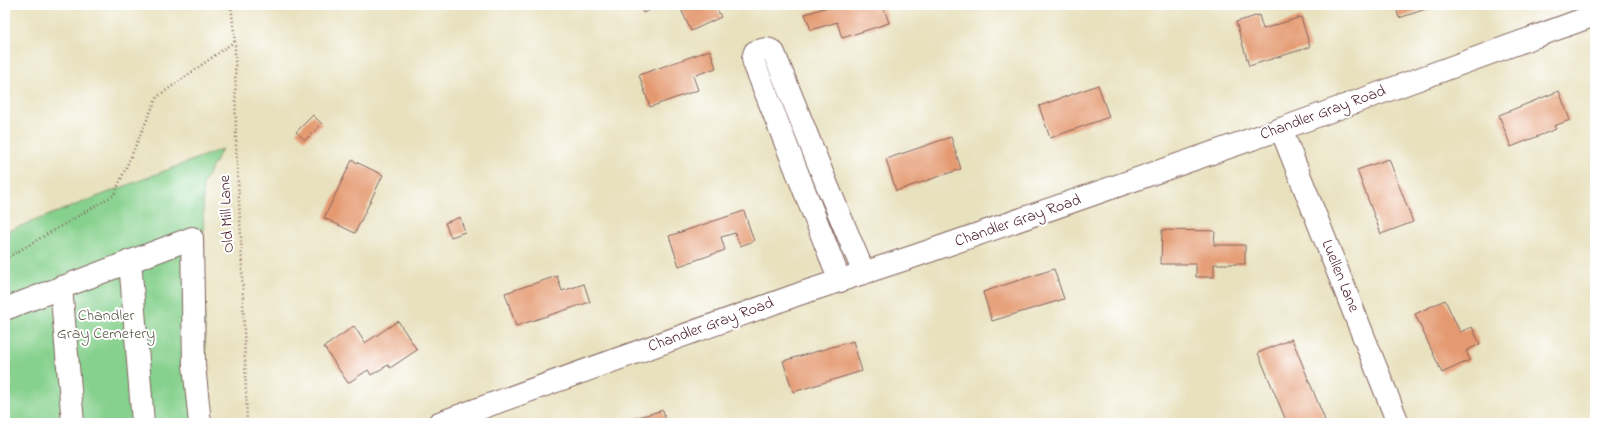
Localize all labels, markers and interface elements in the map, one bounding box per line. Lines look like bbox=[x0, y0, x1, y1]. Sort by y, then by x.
street label: Chandler Gray Road bbox=[1257, 79, 1389, 147]
street label: Old Mill Lane bbox=[213, 174, 241, 253]
street label: Chandler Gray Road bbox=[952, 188, 1084, 254]
street label: Luellen Lane bbox=[1315, 236, 1366, 317]
street label: Chandler Gray Road bbox=[645, 291, 777, 359]
park label: Chandler Gray Cemetery bbox=[57, 304, 155, 346]

